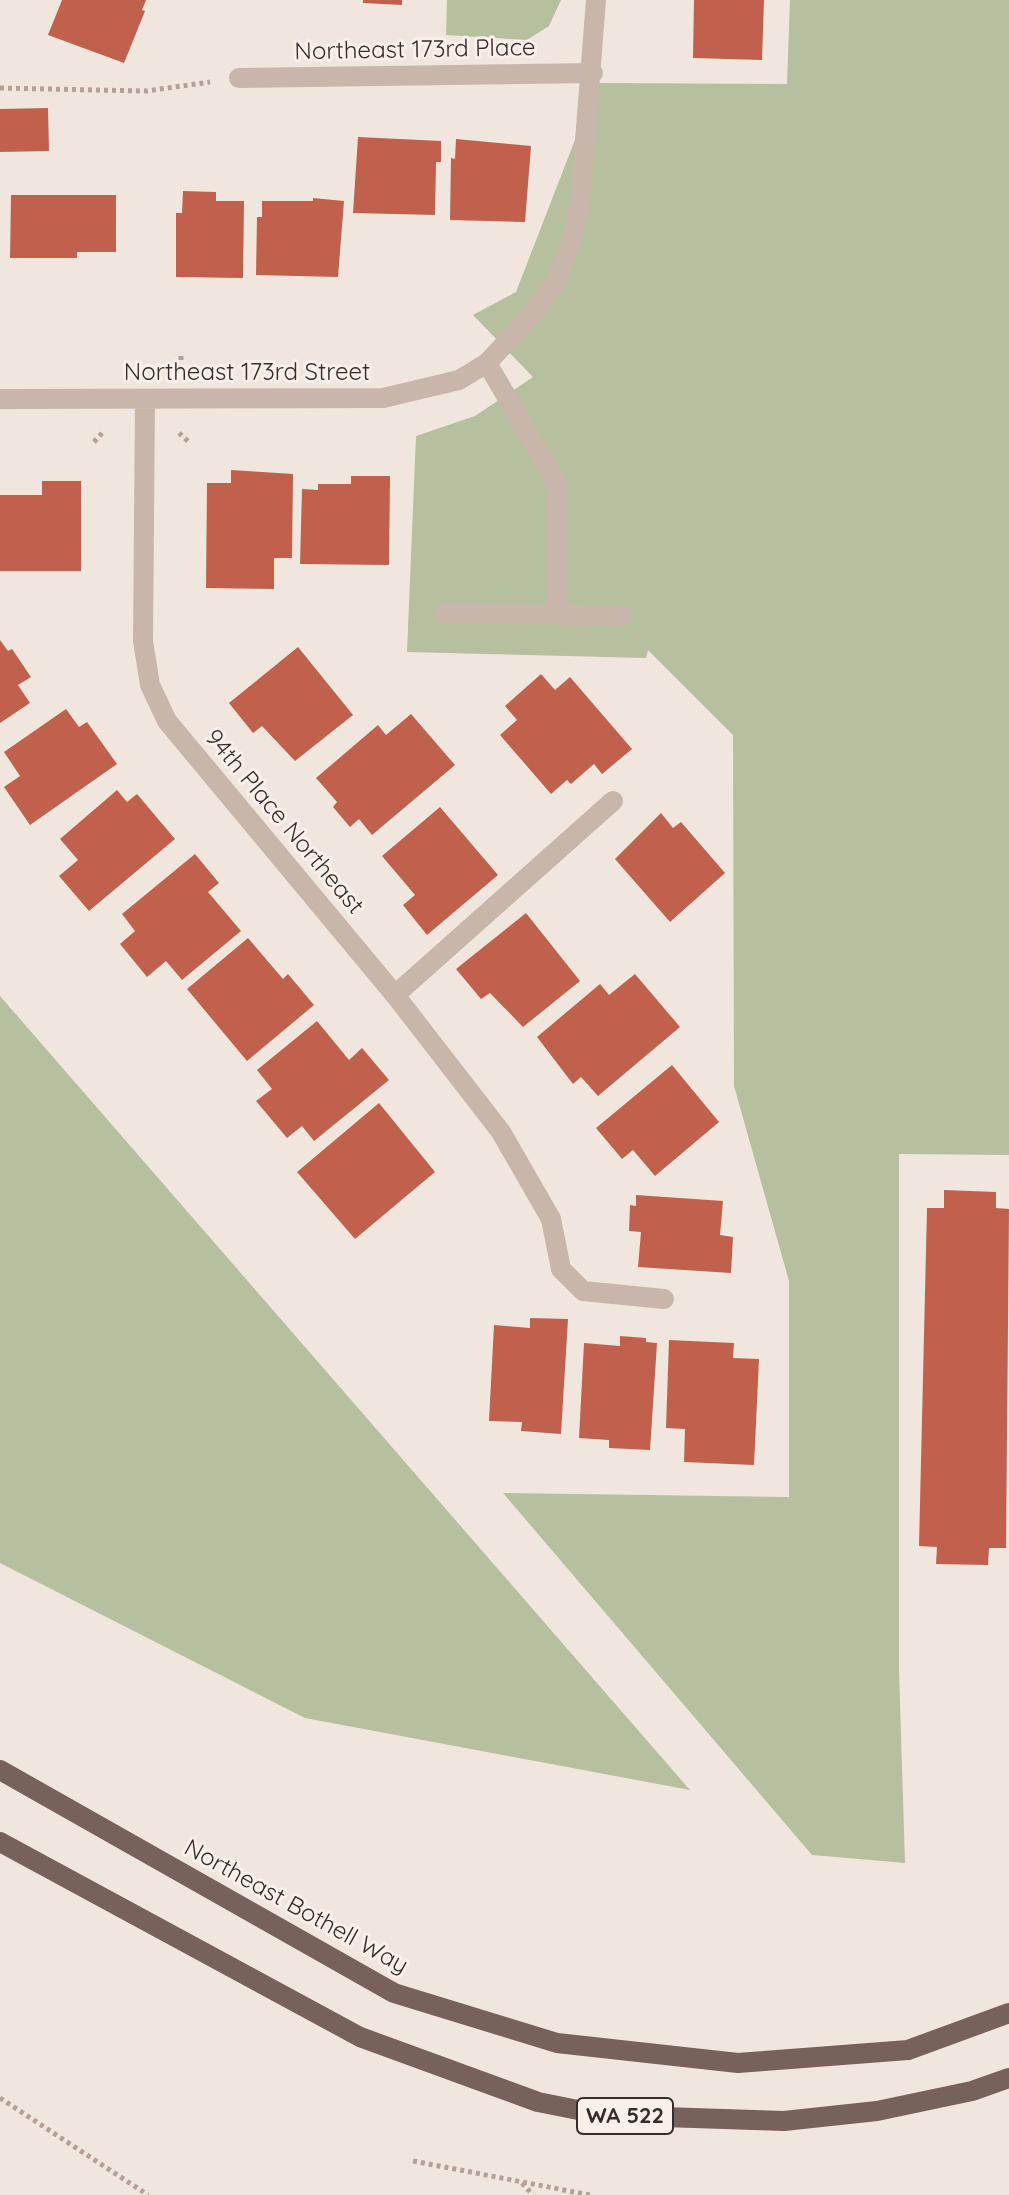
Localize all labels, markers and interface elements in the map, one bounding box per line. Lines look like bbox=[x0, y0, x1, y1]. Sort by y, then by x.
street label: Northeast 173rd Place bbox=[294, 33, 536, 67]
street label: Northeast 173rd Street bbox=[124, 359, 370, 387]
street label: 94th Place Northeast bbox=[198, 724, 370, 920]
street label: Northeast Bothell Way bbox=[179, 1833, 413, 1981]
road number: WA 522 bbox=[577, 2098, 673, 2134]

